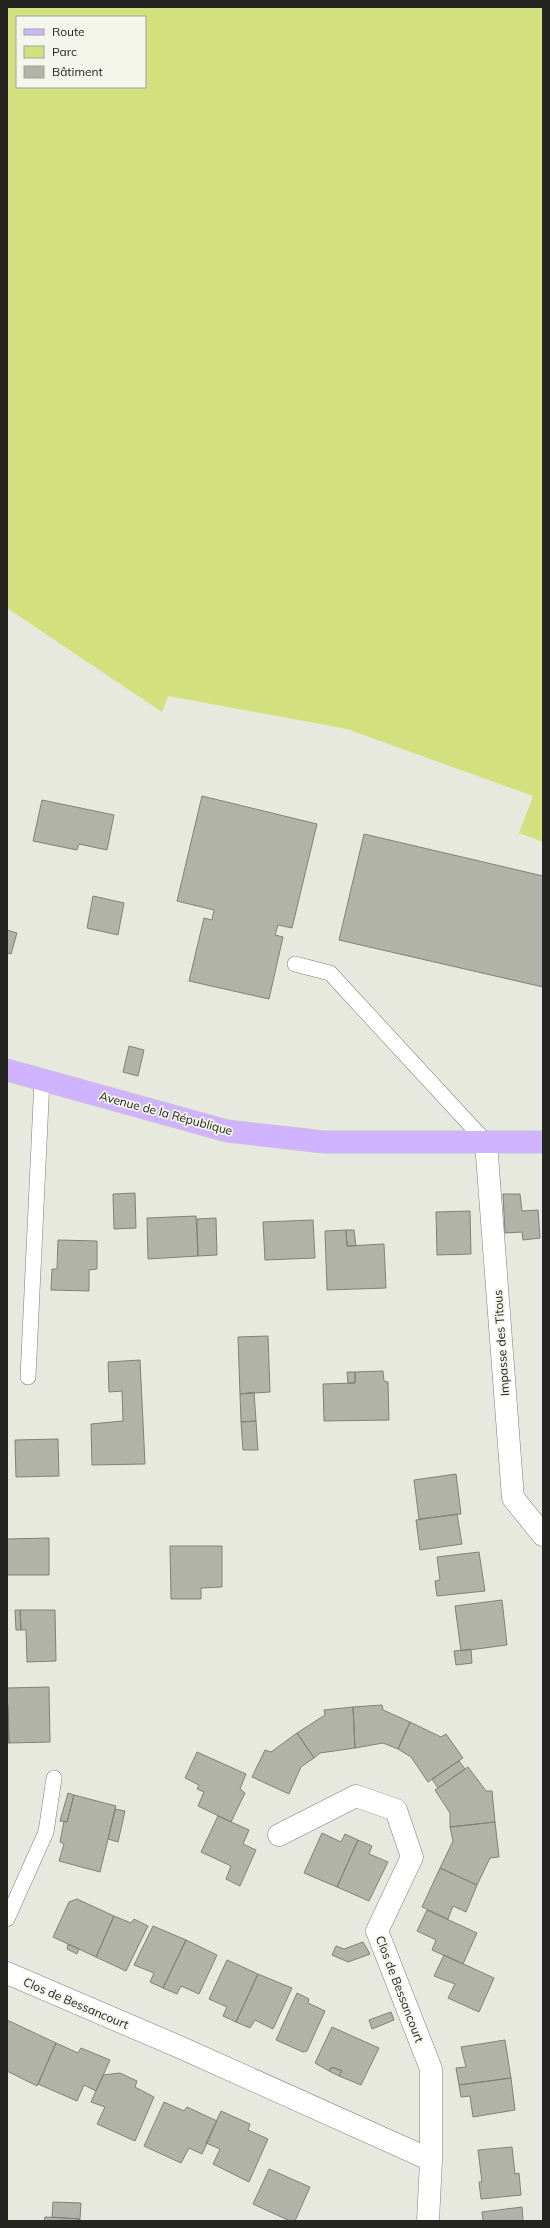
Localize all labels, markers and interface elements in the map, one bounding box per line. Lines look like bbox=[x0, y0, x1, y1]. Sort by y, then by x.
legend bbox=[16, 16, 146, 88]
text: Route bbox=[52, 24, 85, 39]
text: Parc bbox=[52, 44, 77, 59]
text: Bâtiment bbox=[52, 64, 103, 79]
street label: Avenue de la République bbox=[98, 1088, 234, 1138]
street label: Impasse des Titous bbox=[490, 1289, 512, 1397]
street label: Clos de Bessancourt bbox=[373, 1933, 427, 2045]
street label: Clos de Bessancourt bbox=[21, 1974, 131, 2032]

